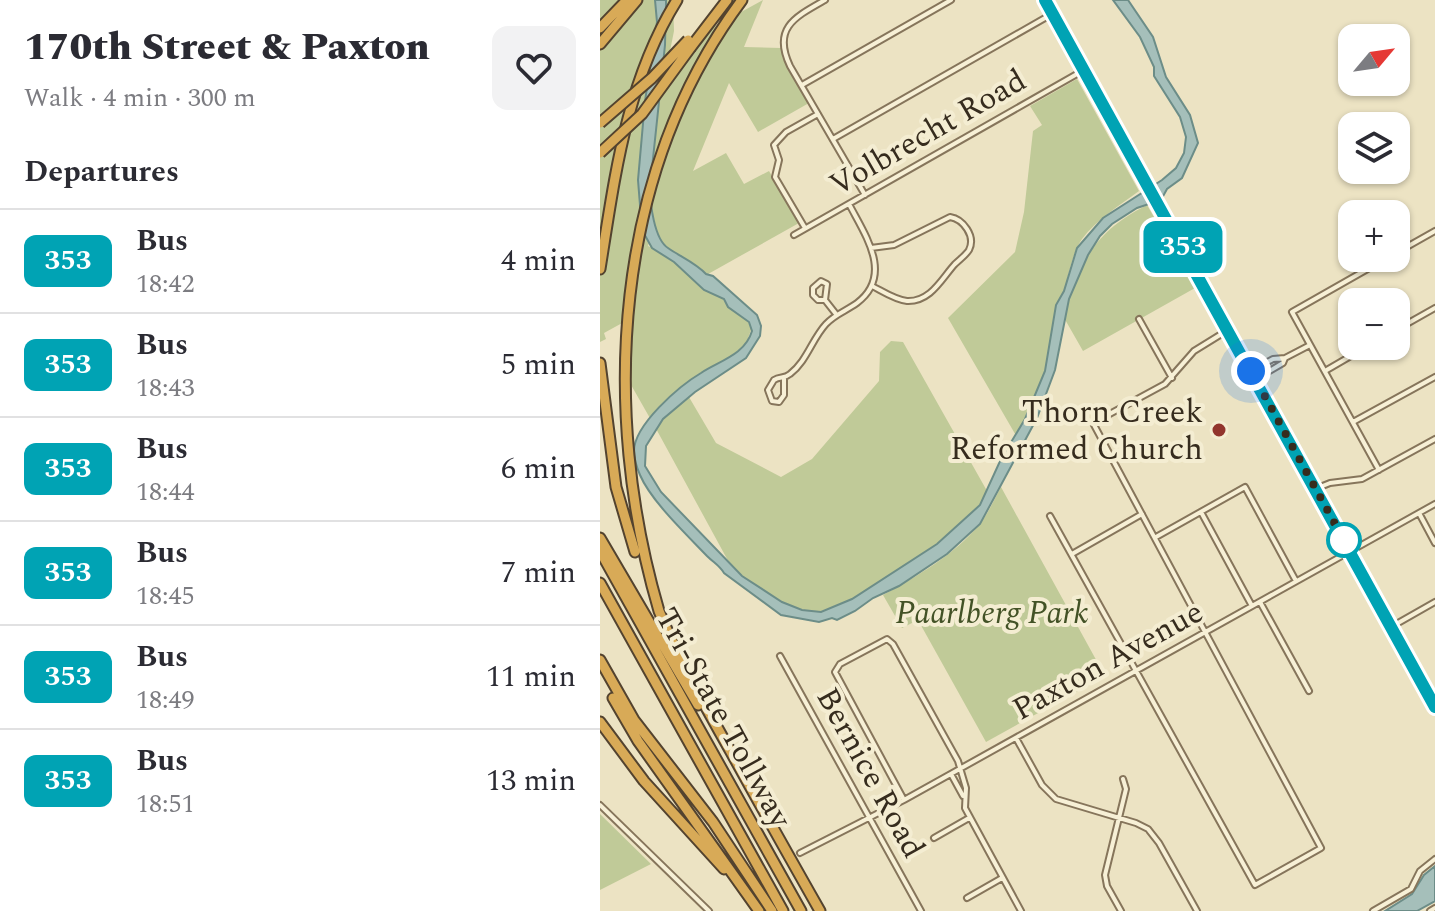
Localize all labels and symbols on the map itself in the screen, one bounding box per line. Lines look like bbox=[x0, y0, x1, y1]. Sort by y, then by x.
north arrow bbox=[1338, 24, 1410, 96]
street label: Volbrecht Road bbox=[820, 57, 1036, 209]
line badge: 353 bbox=[1137, 221, 1229, 273]
your location bbox=[1231, 351, 1271, 391]
place label: Thorn Creek Reformed Church bbox=[950, 388, 1203, 474]
marker: Thorn Creek Reformed Church bbox=[1210, 421, 1228, 439]
unlabelled marker bbox=[1327, 523, 1361, 557]
street label: Paxton Avenue bbox=[1003, 588, 1213, 734]
park label: Paarlberg Park bbox=[896, 589, 1089, 638]
street label: Tri-State Tollway bbox=[642, 599, 805, 839]
street label: Bernice Road bbox=[803, 678, 937, 868]

